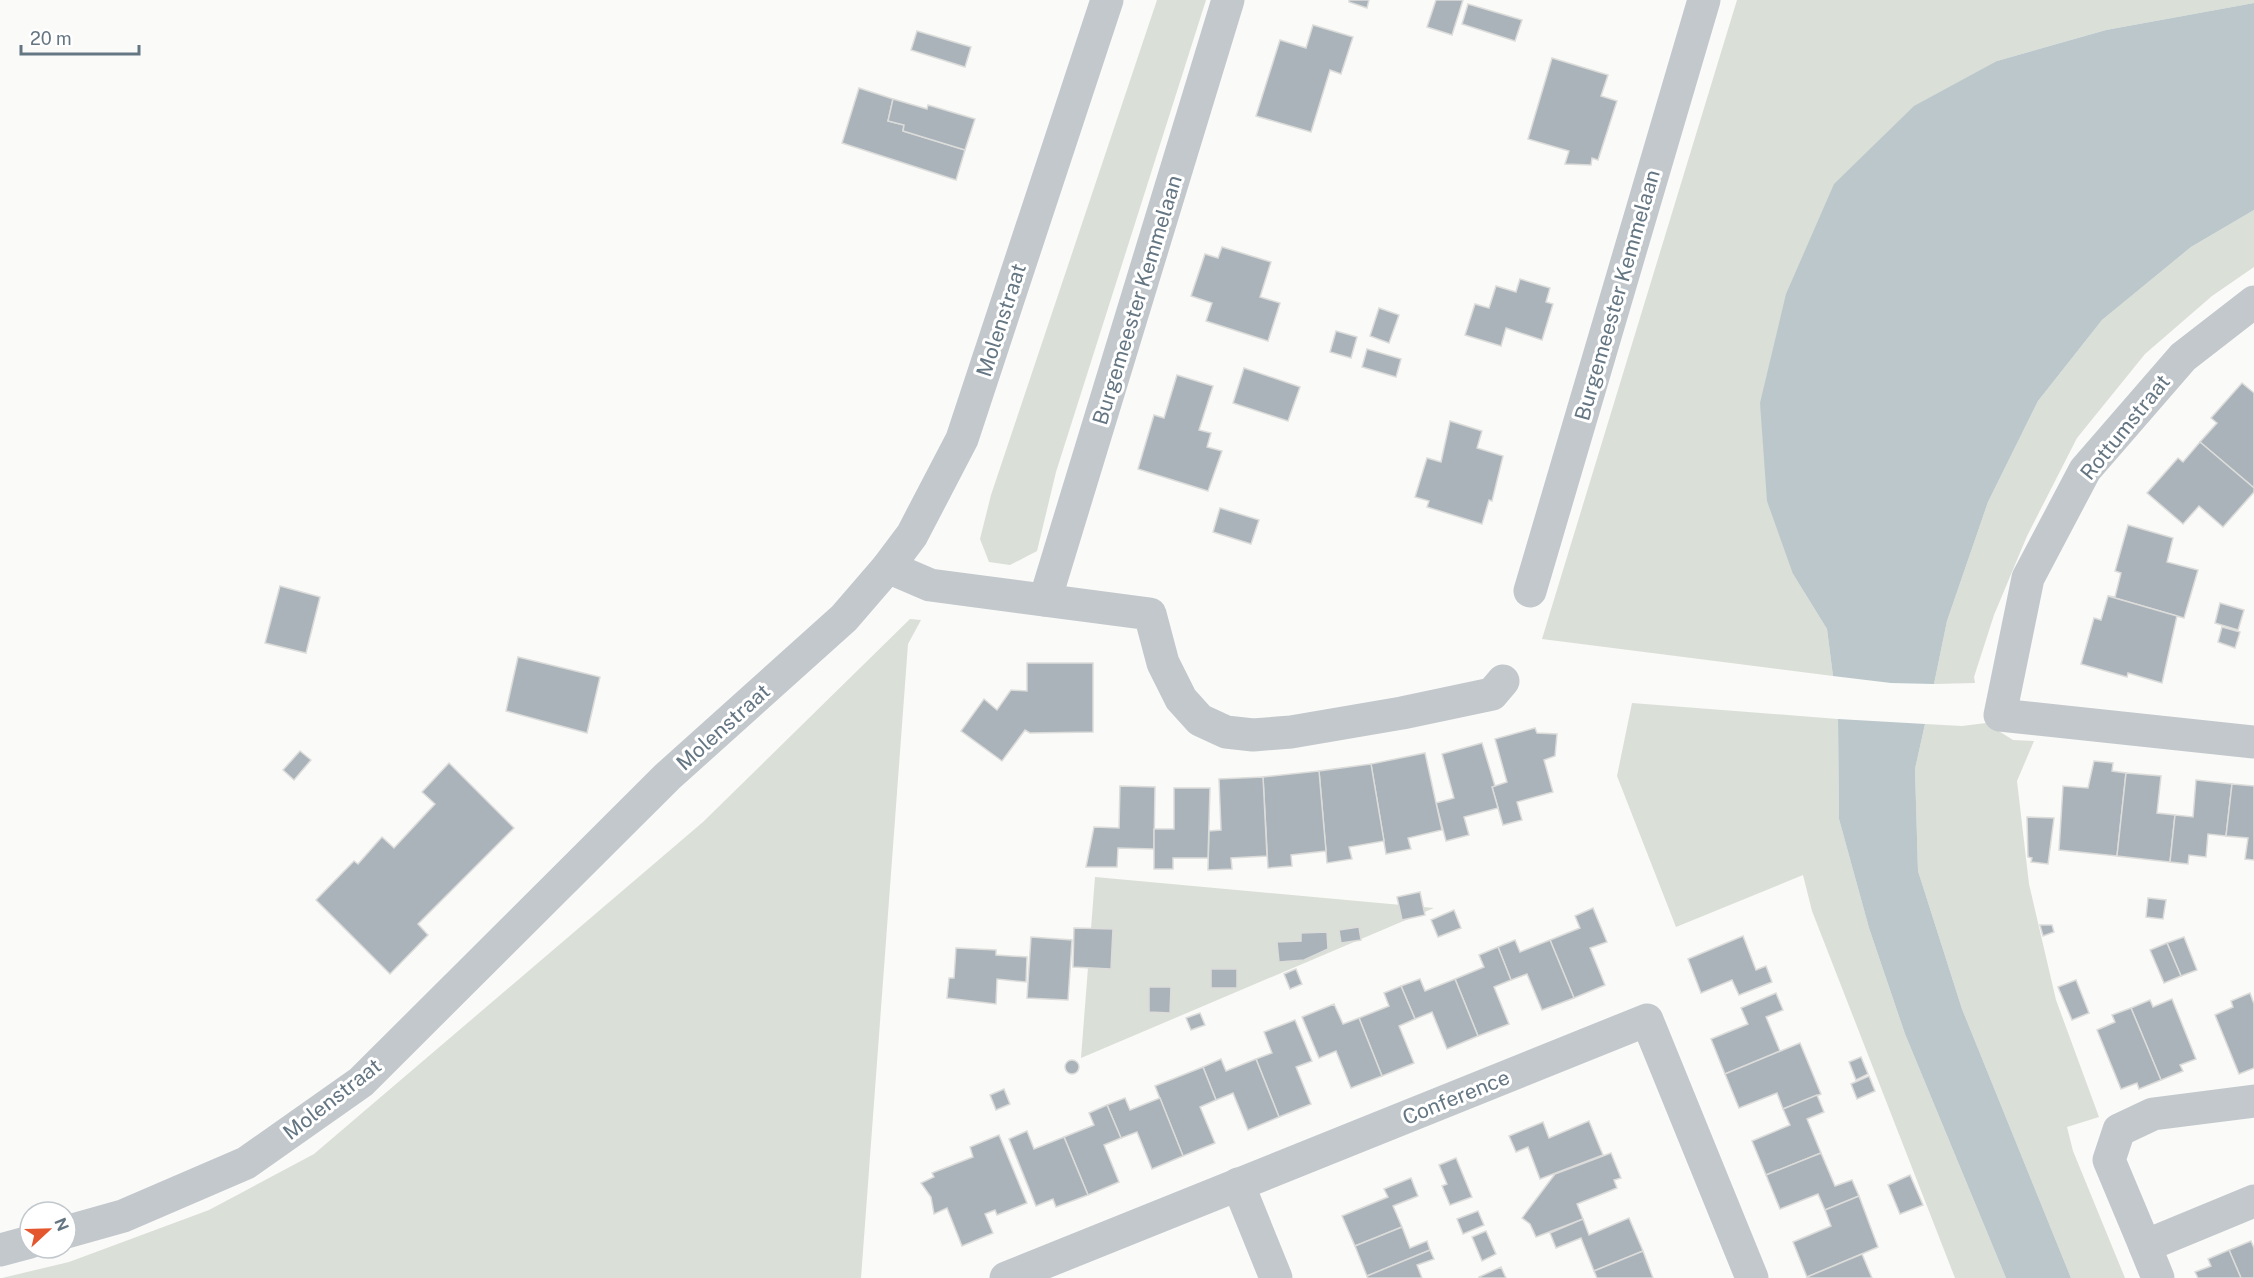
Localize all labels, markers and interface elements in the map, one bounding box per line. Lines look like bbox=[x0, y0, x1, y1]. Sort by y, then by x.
scale bar bbox=[21, 18, 140, 56]
text: 20 m bbox=[30, 28, 72, 49]
street label: Burgemeester Kemmelaan bbox=[1569, 167, 1665, 423]
street label: Burgemeester Kemmelaan bbox=[1087, 172, 1187, 428]
street label: Molenstraat bbox=[971, 260, 1031, 380]
street label: Rottumstraat bbox=[2075, 369, 2175, 485]
street label: Molenstraat bbox=[671, 678, 775, 776]
street label: Molenstraat bbox=[278, 1053, 386, 1145]
street label: Conference bbox=[1399, 1064, 1513, 1130]
north arrow bbox=[18, 1200, 78, 1260]
text: N bbox=[50, 1215, 73, 1234]

